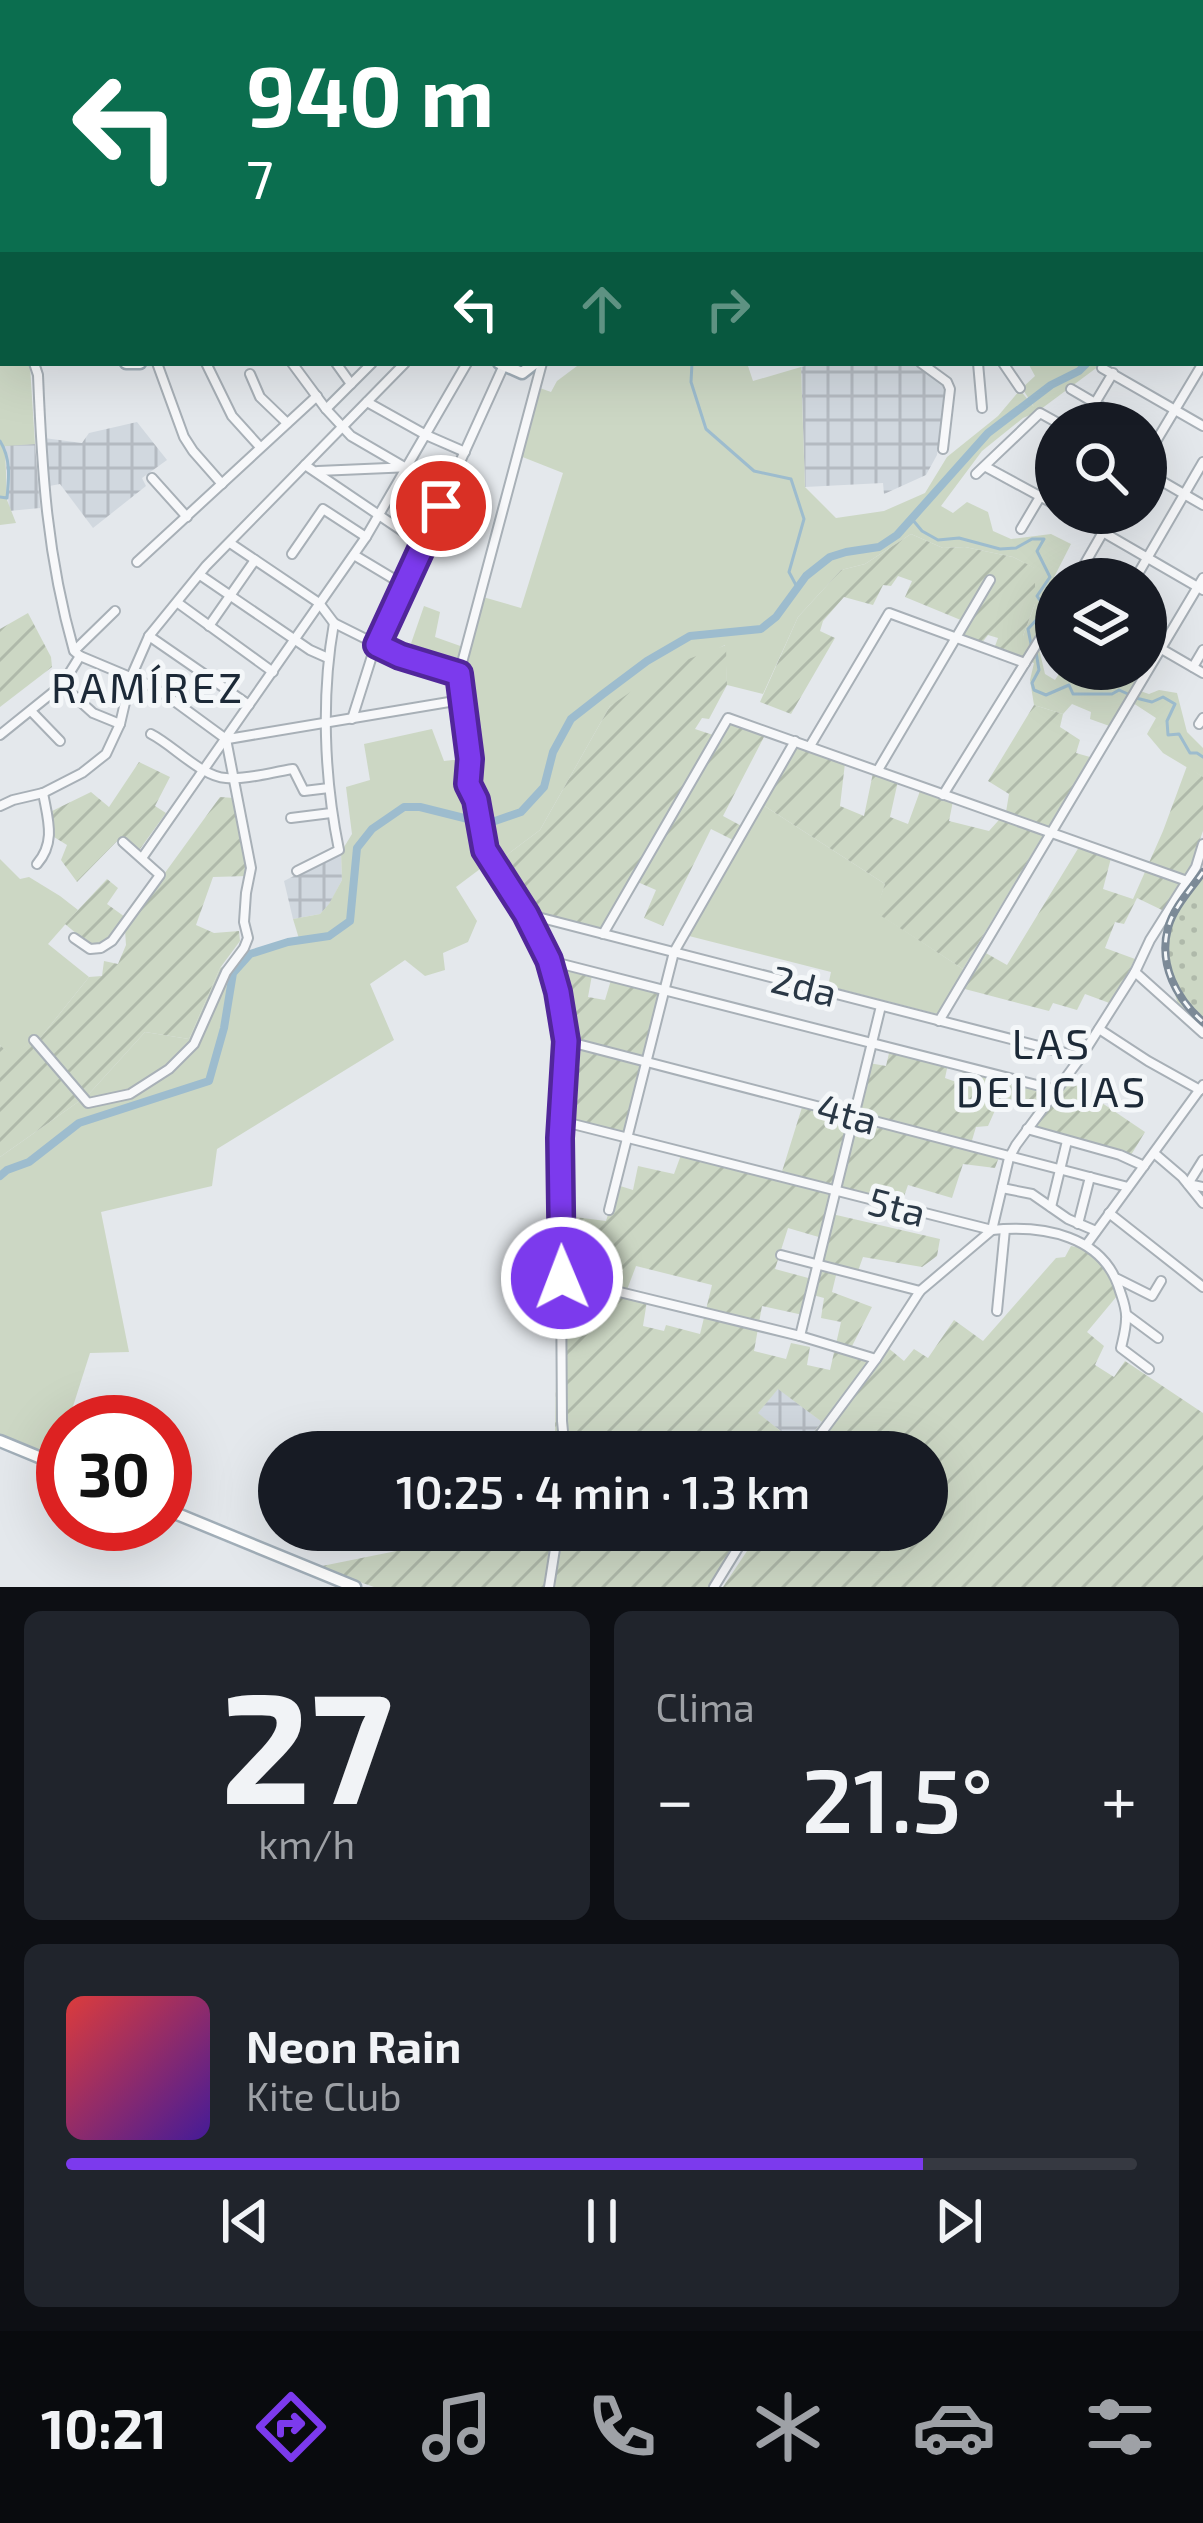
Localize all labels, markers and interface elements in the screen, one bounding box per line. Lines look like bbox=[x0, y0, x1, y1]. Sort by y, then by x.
text: 940 m bbox=[246, 43, 494, 144]
icon: left bbox=[48, 48, 204, 204]
text: 7 bbox=[246, 145, 274, 210]
icon: left bbox=[443, 276, 509, 342]
icon: ahead bbox=[569, 276, 635, 342]
icon: right bbox=[695, 276, 761, 342]
map controls bbox=[1035, 402, 1167, 690]
button: search bbox=[1035, 402, 1167, 534]
pin bbox=[390, 455, 492, 557]
icon: arrive bbox=[408, 473, 474, 539]
button: layers bbox=[1035, 558, 1167, 690]
district label: RAMÍREZ bbox=[51, 661, 245, 711]
street label: 2da bbox=[767, 954, 842, 1015]
district label: LAS DELICIAS bbox=[956, 1017, 1148, 1115]
street label: 4ta bbox=[812, 1082, 883, 1143]
street label: 5ta bbox=[864, 1176, 931, 1235]
position arrow bbox=[499, 1215, 625, 1341]
speed limit sign: 30 bbox=[36, 1395, 192, 1551]
text: 10:25 · 4 min · 1.3 km bbox=[396, 1464, 810, 1518]
text: 27 bbox=[220, 1648, 393, 1835]
text: Clima bbox=[656, 1683, 755, 1730]
text: 21.5° bbox=[802, 1743, 993, 1851]
text: − bbox=[656, 1758, 694, 1837]
text: + bbox=[1101, 1758, 1137, 1837]
text: km/h bbox=[258, 1820, 355, 1867]
text: Neon Rain bbox=[246, 2018, 461, 2072]
text: Kite Club bbox=[246, 2072, 402, 2119]
icon: previous bbox=[212, 2188, 278, 2254]
icon: pause bbox=[569, 2188, 635, 2254]
icon: next bbox=[926, 2188, 992, 2254]
icon: directions bbox=[249, 2385, 333, 2469]
icon: music bbox=[415, 2385, 499, 2469]
icon: phone bbox=[580, 2385, 664, 2469]
icon: climate bbox=[746, 2385, 830, 2469]
icon: car bbox=[912, 2385, 996, 2469]
icon: filters bbox=[1078, 2385, 1162, 2469]
text: 10:21 bbox=[41, 2395, 167, 2460]

